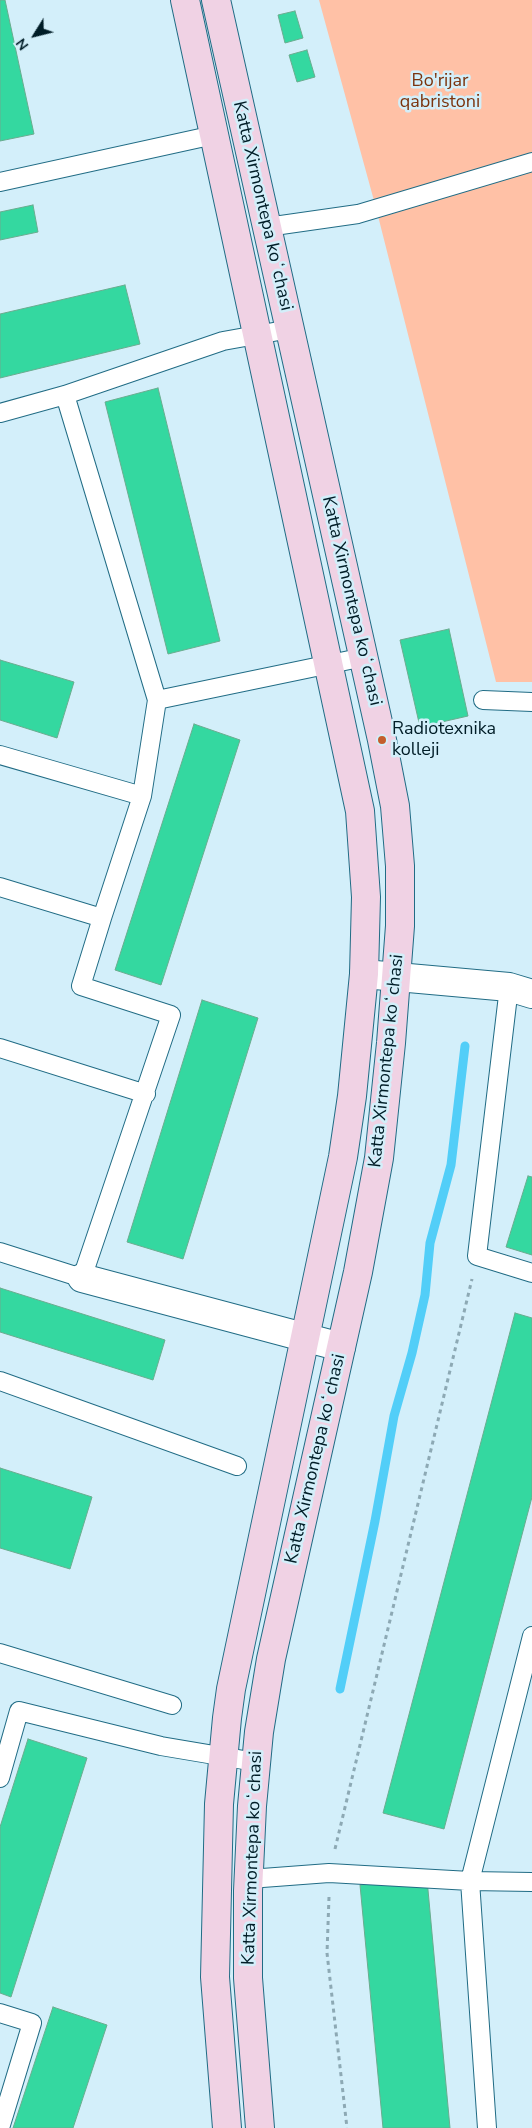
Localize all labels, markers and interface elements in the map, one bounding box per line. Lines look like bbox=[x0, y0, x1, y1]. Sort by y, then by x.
north arrow bbox=[10, 10, 60, 60]
text: N bbox=[12, 34, 33, 54]
park label: Bo'rijar qabristoni bbox=[400, 71, 480, 114]
street label: Katta Xirmontepa koʻchasi bbox=[227, 99, 297, 313]
street label: Katta Xirmontepa koʻchasi bbox=[316, 494, 386, 708]
place label: Radiotexnika kolleji bbox=[392, 719, 496, 762]
marker: Radiotexnika kolleji bbox=[376, 734, 388, 746]
street label: Katta Xirmontepa koʻchasi bbox=[365, 953, 409, 1169]
street label: Katta Xirmontepa koʻchasi bbox=[281, 1352, 351, 1566]
street label: Katta Xirmontepa koʻchasi bbox=[238, 1750, 268, 1966]

